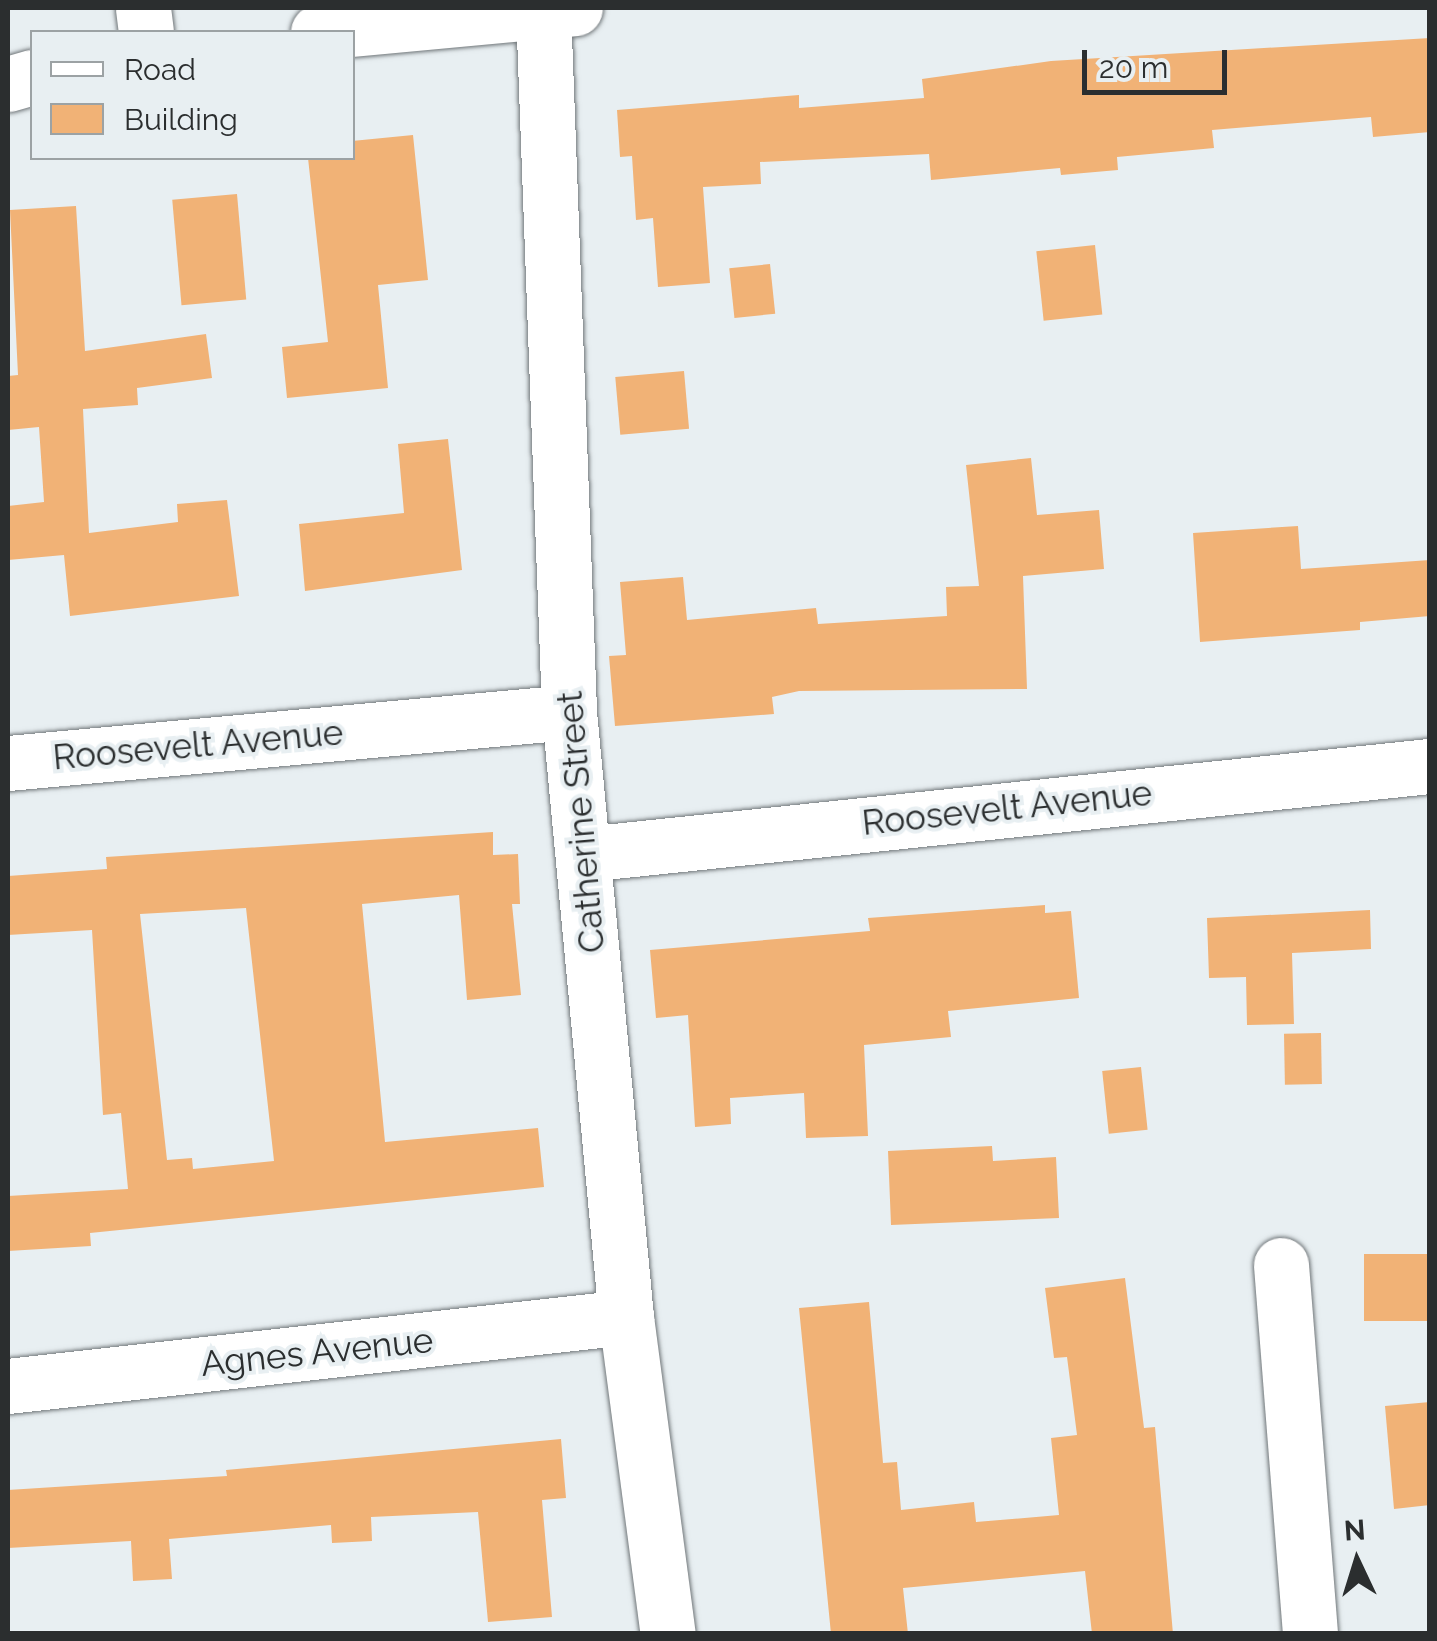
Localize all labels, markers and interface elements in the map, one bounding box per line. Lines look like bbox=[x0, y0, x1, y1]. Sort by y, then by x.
legend bbox=[30, 30, 355, 160]
scale bar bbox=[1087, 30, 1232, 92]
text: 20 m bbox=[1099, 50, 1168, 85]
text: Road bbox=[124, 52, 196, 87]
text: Building bbox=[124, 102, 238, 137]
street label: Catherine Street bbox=[549, 689, 613, 955]
street label: Roosevelt Avenue bbox=[51, 711, 345, 779]
street label: Roosevelt Avenue bbox=[859, 772, 1155, 844]
street label: Agnes Avenue bbox=[198, 1319, 436, 1385]
north arrow bbox=[1307, 1511, 1407, 1611]
text: N bbox=[1343, 1513, 1367, 1548]

